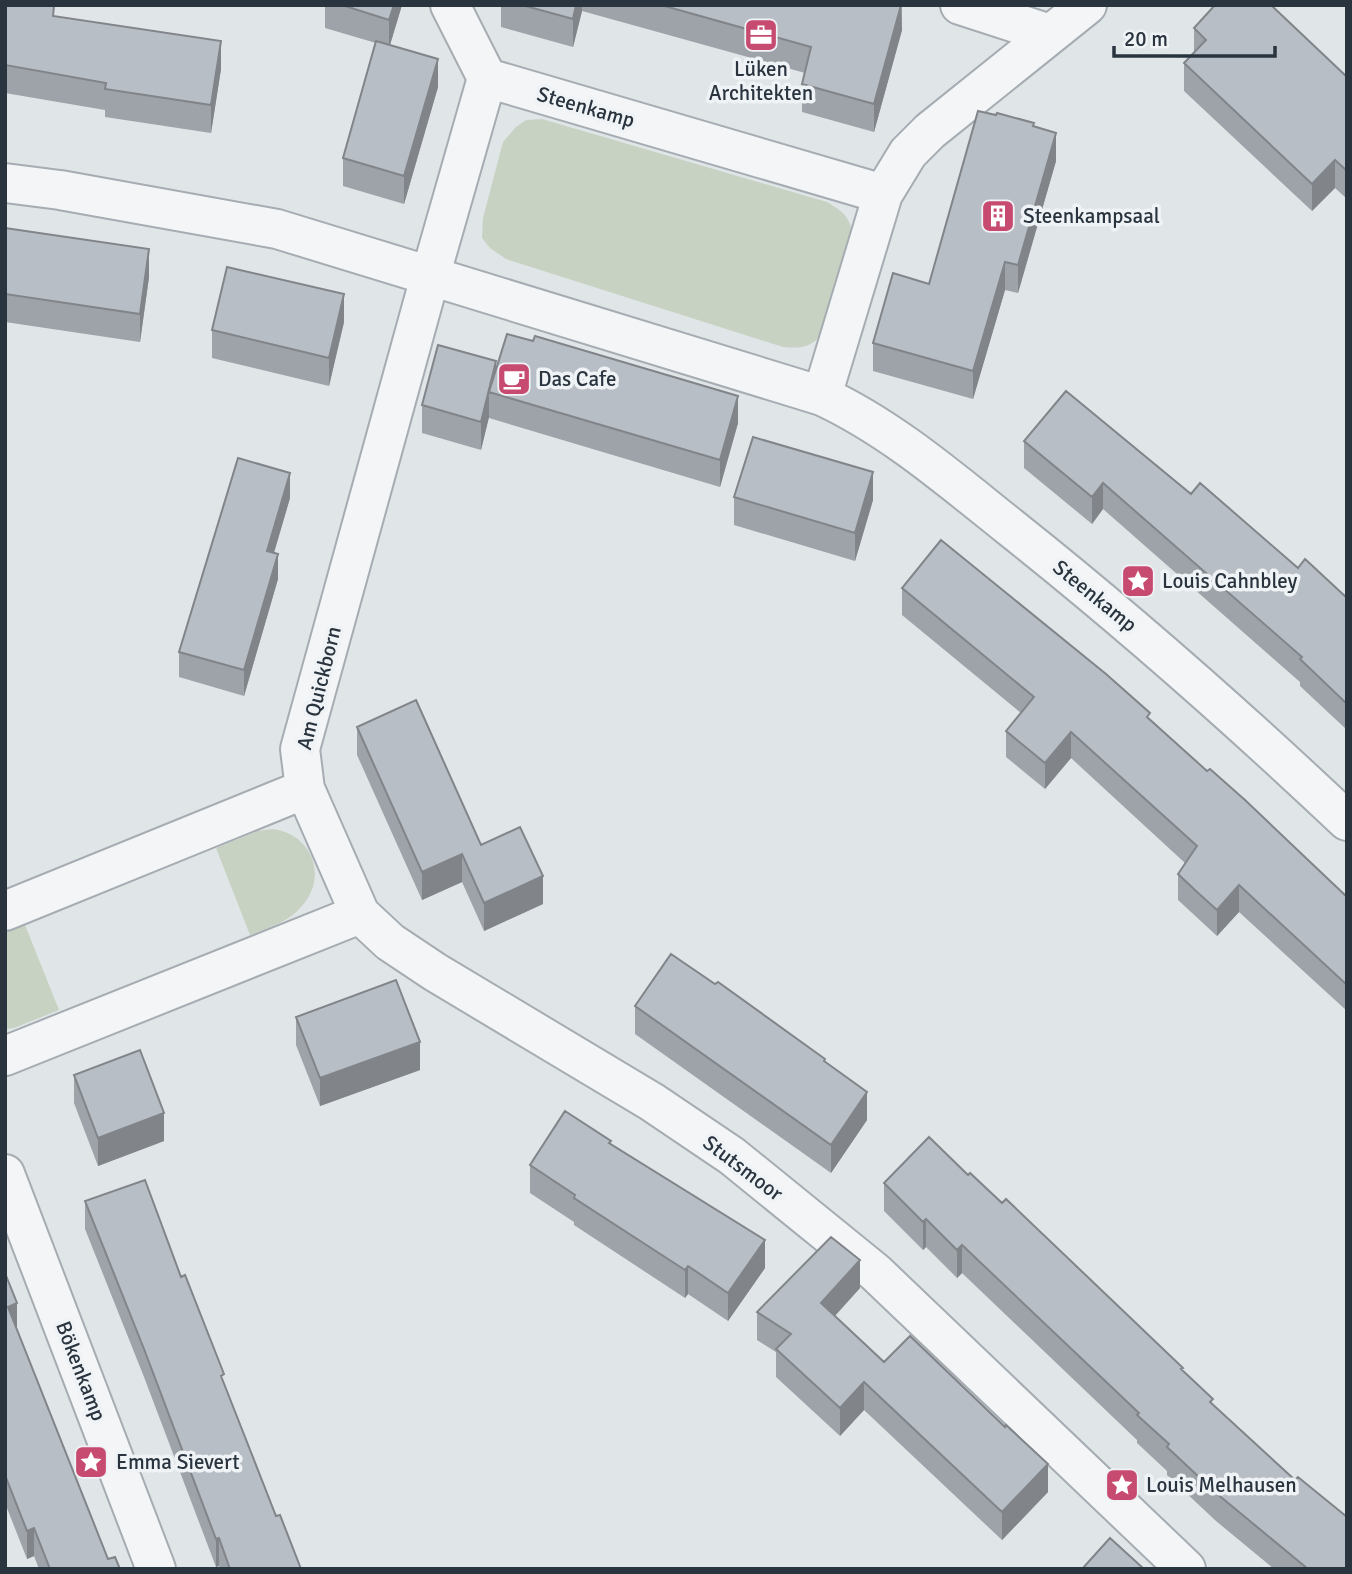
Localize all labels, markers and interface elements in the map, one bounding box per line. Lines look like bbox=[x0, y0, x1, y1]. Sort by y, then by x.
scale bar bbox=[1114, 14, 1275, 58]
office icon: Lüken Architekten bbox=[742, 16, 780, 54]
text: 20 m bbox=[1124, 26, 1168, 52]
place label: Lüken Architekten bbox=[709, 56, 813, 106]
street label: Steenkamp bbox=[534, 81, 638, 133]
building icon: Steenkampsaal bbox=[979, 197, 1017, 235]
place label: Steenkampsaal bbox=[1023, 203, 1160, 229]
cafe icon: Das Cafe bbox=[495, 360, 533, 398]
place label: Das Cafe bbox=[538, 366, 616, 392]
street label: Steenkamp bbox=[1048, 554, 1142, 638]
place icon: Louis Cahnbley bbox=[1119, 562, 1157, 600]
place label: Louis Cahnbley bbox=[1162, 568, 1298, 594]
street label: Am Quickborn bbox=[291, 623, 347, 753]
street label: Stutsmoor bbox=[698, 1130, 788, 1207]
street label: Bökenkamp bbox=[50, 1317, 112, 1425]
place icon: Emma Sievert bbox=[72, 1443, 110, 1481]
place label: Emma Sievert bbox=[116, 1449, 240, 1475]
place icon: Louis Melhausen bbox=[1103, 1466, 1141, 1504]
place label: Louis Melhausen bbox=[1146, 1472, 1297, 1498]

